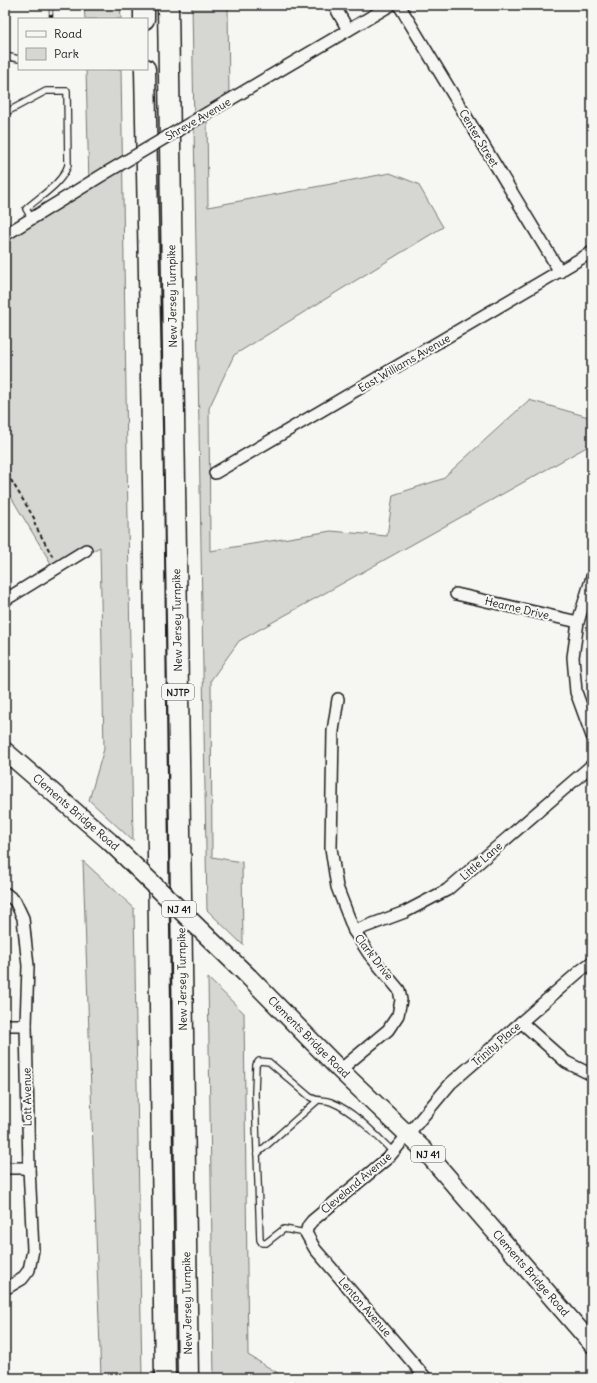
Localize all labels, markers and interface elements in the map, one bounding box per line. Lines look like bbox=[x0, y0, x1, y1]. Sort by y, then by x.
legend bbox=[18, 18, 148, 70]
text: Road bbox=[54, 26, 82, 41]
text: Park bbox=[54, 46, 79, 61]
street label: Shreve Avenue bbox=[163, 95, 233, 143]
street label: Center Street bbox=[456, 106, 502, 170]
street label: New Jersey Turnpike bbox=[164, 244, 180, 348]
street label: East Williams Avenue bbox=[355, 331, 453, 395]
street label: New Jersey Turnpike bbox=[169, 568, 185, 672]
street label: Hearne Drive bbox=[484, 594, 551, 622]
road number: NJTP bbox=[162, 684, 194, 700]
street label: Clements Bridge Road bbox=[30, 771, 122, 854]
street label: Little Lane bbox=[457, 839, 505, 883]
road number: NJ 41 bbox=[162, 901, 196, 917]
street label: New Jersey Turnpike bbox=[174, 927, 190, 1031]
street label: Clark Drive bbox=[352, 931, 396, 983]
street label: Clements Bridge Road bbox=[265, 993, 353, 1081]
street label: Trinity Place bbox=[469, 1019, 523, 1069]
street label: Lott Avenue bbox=[19, 1067, 35, 1127]
road number: NJ 41 bbox=[411, 1146, 445, 1162]
street label: Cleveland Avenue bbox=[318, 1149, 394, 1217]
street label: Clements Bridge Road bbox=[490, 1227, 573, 1319]
street label: New Jersey Turnpike bbox=[179, 1251, 195, 1355]
street label: Lenton Avenue bbox=[336, 1275, 394, 1339]

